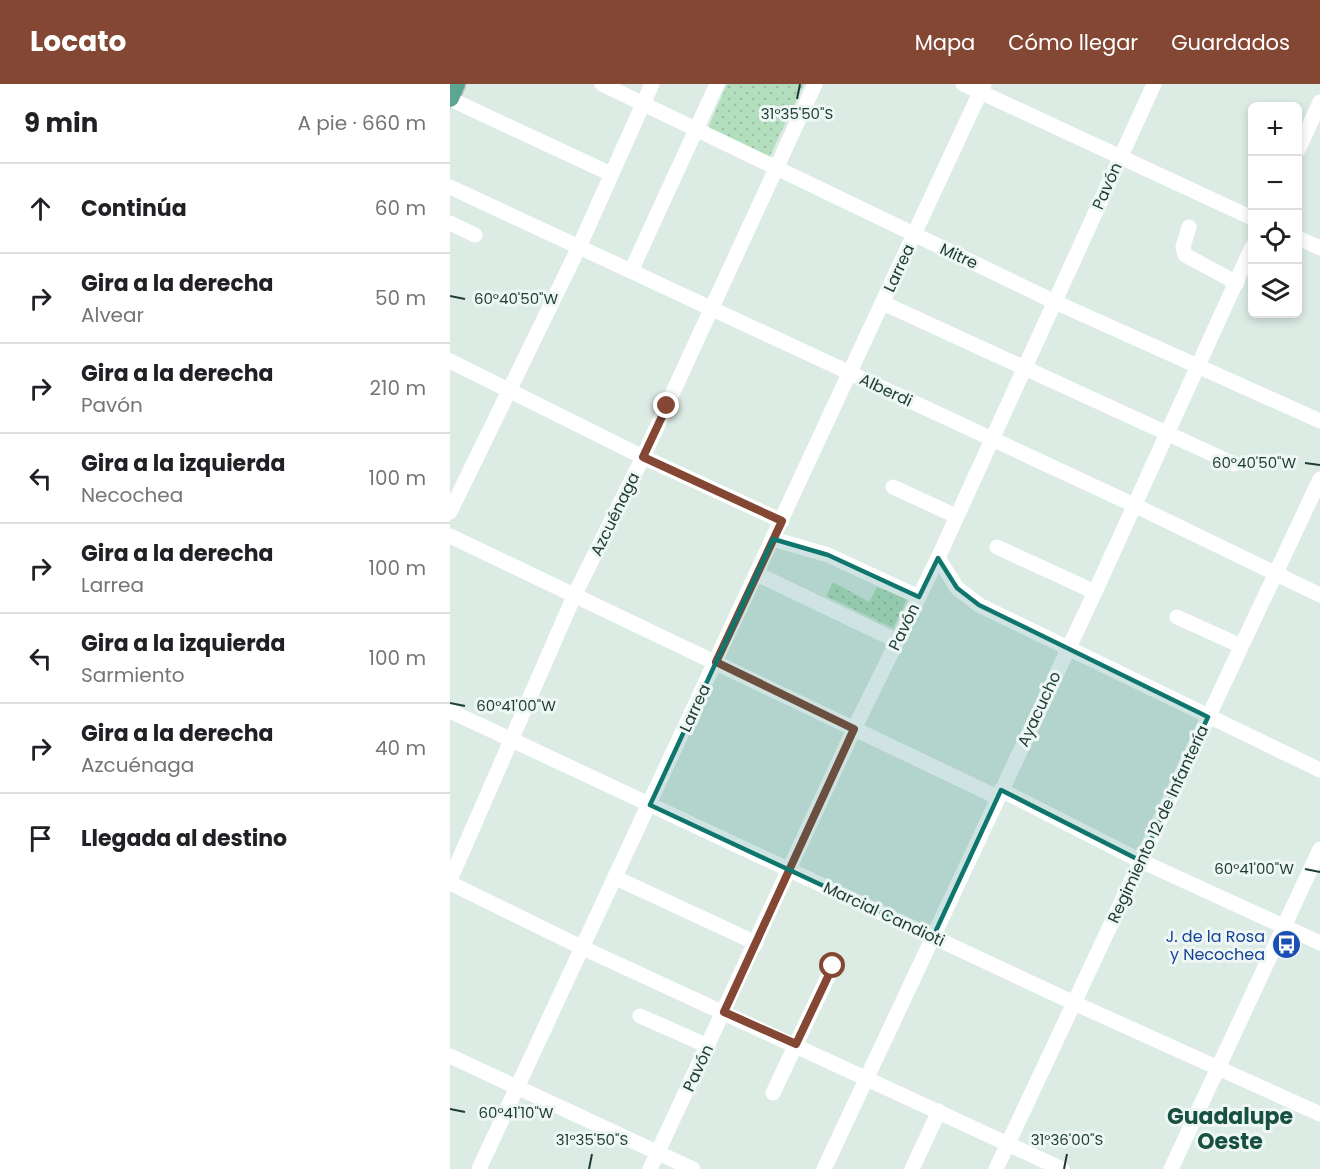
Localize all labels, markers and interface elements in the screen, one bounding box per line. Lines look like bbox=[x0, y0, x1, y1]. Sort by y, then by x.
text: Locato bbox=[30, 22, 126, 61]
text: Mapa bbox=[915, 28, 975, 57]
text: Cómo llegar bbox=[1008, 28, 1138, 57]
text: Guardados bbox=[1171, 28, 1290, 57]
map controls bbox=[1248, 102, 1302, 318]
button: + bbox=[1248, 102, 1302, 156]
text: 31°35'50"S bbox=[761, 103, 833, 124]
text: 9 min bbox=[24, 105, 98, 141]
text: A pie · 660 m bbox=[298, 109, 426, 137]
button: − bbox=[1248, 156, 1302, 210]
street label: Pavón bbox=[1086, 159, 1128, 213]
icon: ahead bbox=[24, 192, 57, 225]
text: Continúa bbox=[81, 193, 187, 224]
text: 60 m bbox=[375, 194, 426, 222]
button: locate bbox=[1248, 210, 1302, 264]
street label: Mitre bbox=[936, 237, 982, 275]
street label: Larrea bbox=[878, 240, 920, 296]
button: layers bbox=[1248, 264, 1302, 318]
text: Gira a la derecha bbox=[81, 268, 274, 299]
icon: right bbox=[24, 282, 57, 315]
text: 50 m bbox=[375, 284, 426, 312]
text: 60°40'50"W bbox=[474, 288, 558, 309]
text: Alvear bbox=[81, 301, 144, 329]
text: Gira a la derecha bbox=[81, 358, 274, 389]
street label: Alberdi bbox=[856, 368, 916, 412]
icon: right bbox=[24, 372, 57, 405]
text: 210 m bbox=[370, 374, 426, 402]
text: Pavón bbox=[81, 391, 143, 419]
route end bbox=[653, 392, 679, 418]
text: Gira a la izquierda bbox=[81, 448, 285, 479]
text: 60°40'50"W bbox=[1212, 452, 1296, 473]
icon: left bbox=[24, 462, 57, 495]
text: 100 m bbox=[369, 464, 426, 492]
street label: Azcuénaga bbox=[585, 468, 645, 560]
text: Necochea bbox=[81, 481, 183, 509]
text: Gira a la derecha bbox=[81, 538, 274, 569]
icon: right bbox=[24, 552, 57, 585]
text: 100 m bbox=[369, 554, 426, 582]
text: Larrea bbox=[81, 571, 144, 599]
street label: Pavón bbox=[883, 600, 925, 654]
text: Gira a la izquierda bbox=[81, 628, 285, 659]
icon: left bbox=[24, 642, 57, 675]
text: 100 m bbox=[369, 644, 426, 672]
text: Sarmiento bbox=[81, 661, 185, 689]
street label: Ayacucho bbox=[1012, 668, 1066, 750]
street label: Larrea bbox=[674, 680, 716, 736]
text: 60°41'00"W bbox=[476, 695, 556, 716]
text: Gira a la derecha bbox=[81, 718, 274, 749]
street label: Regimiento 12 de Infantería bbox=[1102, 721, 1214, 927]
icon: right bbox=[24, 732, 57, 765]
text: 40 m bbox=[375, 734, 426, 762]
text: Azcuénaga bbox=[81, 751, 194, 779]
icon: arrive bbox=[24, 822, 57, 855]
text: Llegada al destino bbox=[81, 823, 287, 854]
text: 60°41'00"W bbox=[1214, 858, 1294, 879]
street label: Marcial Candioti bbox=[820, 876, 948, 952]
place label: J. de la Rosa y Necochea bbox=[1166, 925, 1265, 966]
bus stop icon: J. de la Rosa y Necochea bbox=[1270, 929, 1302, 961]
route start bbox=[819, 952, 845, 978]
street label: Pavón bbox=[677, 1041, 719, 1095]
district label: Guadalupe Oeste bbox=[1167, 1101, 1293, 1157]
text: 60°41'10"W bbox=[479, 1102, 554, 1123]
text: 31°35'50"S bbox=[556, 1129, 628, 1150]
text: 31°36'00"S bbox=[1031, 1129, 1103, 1150]

